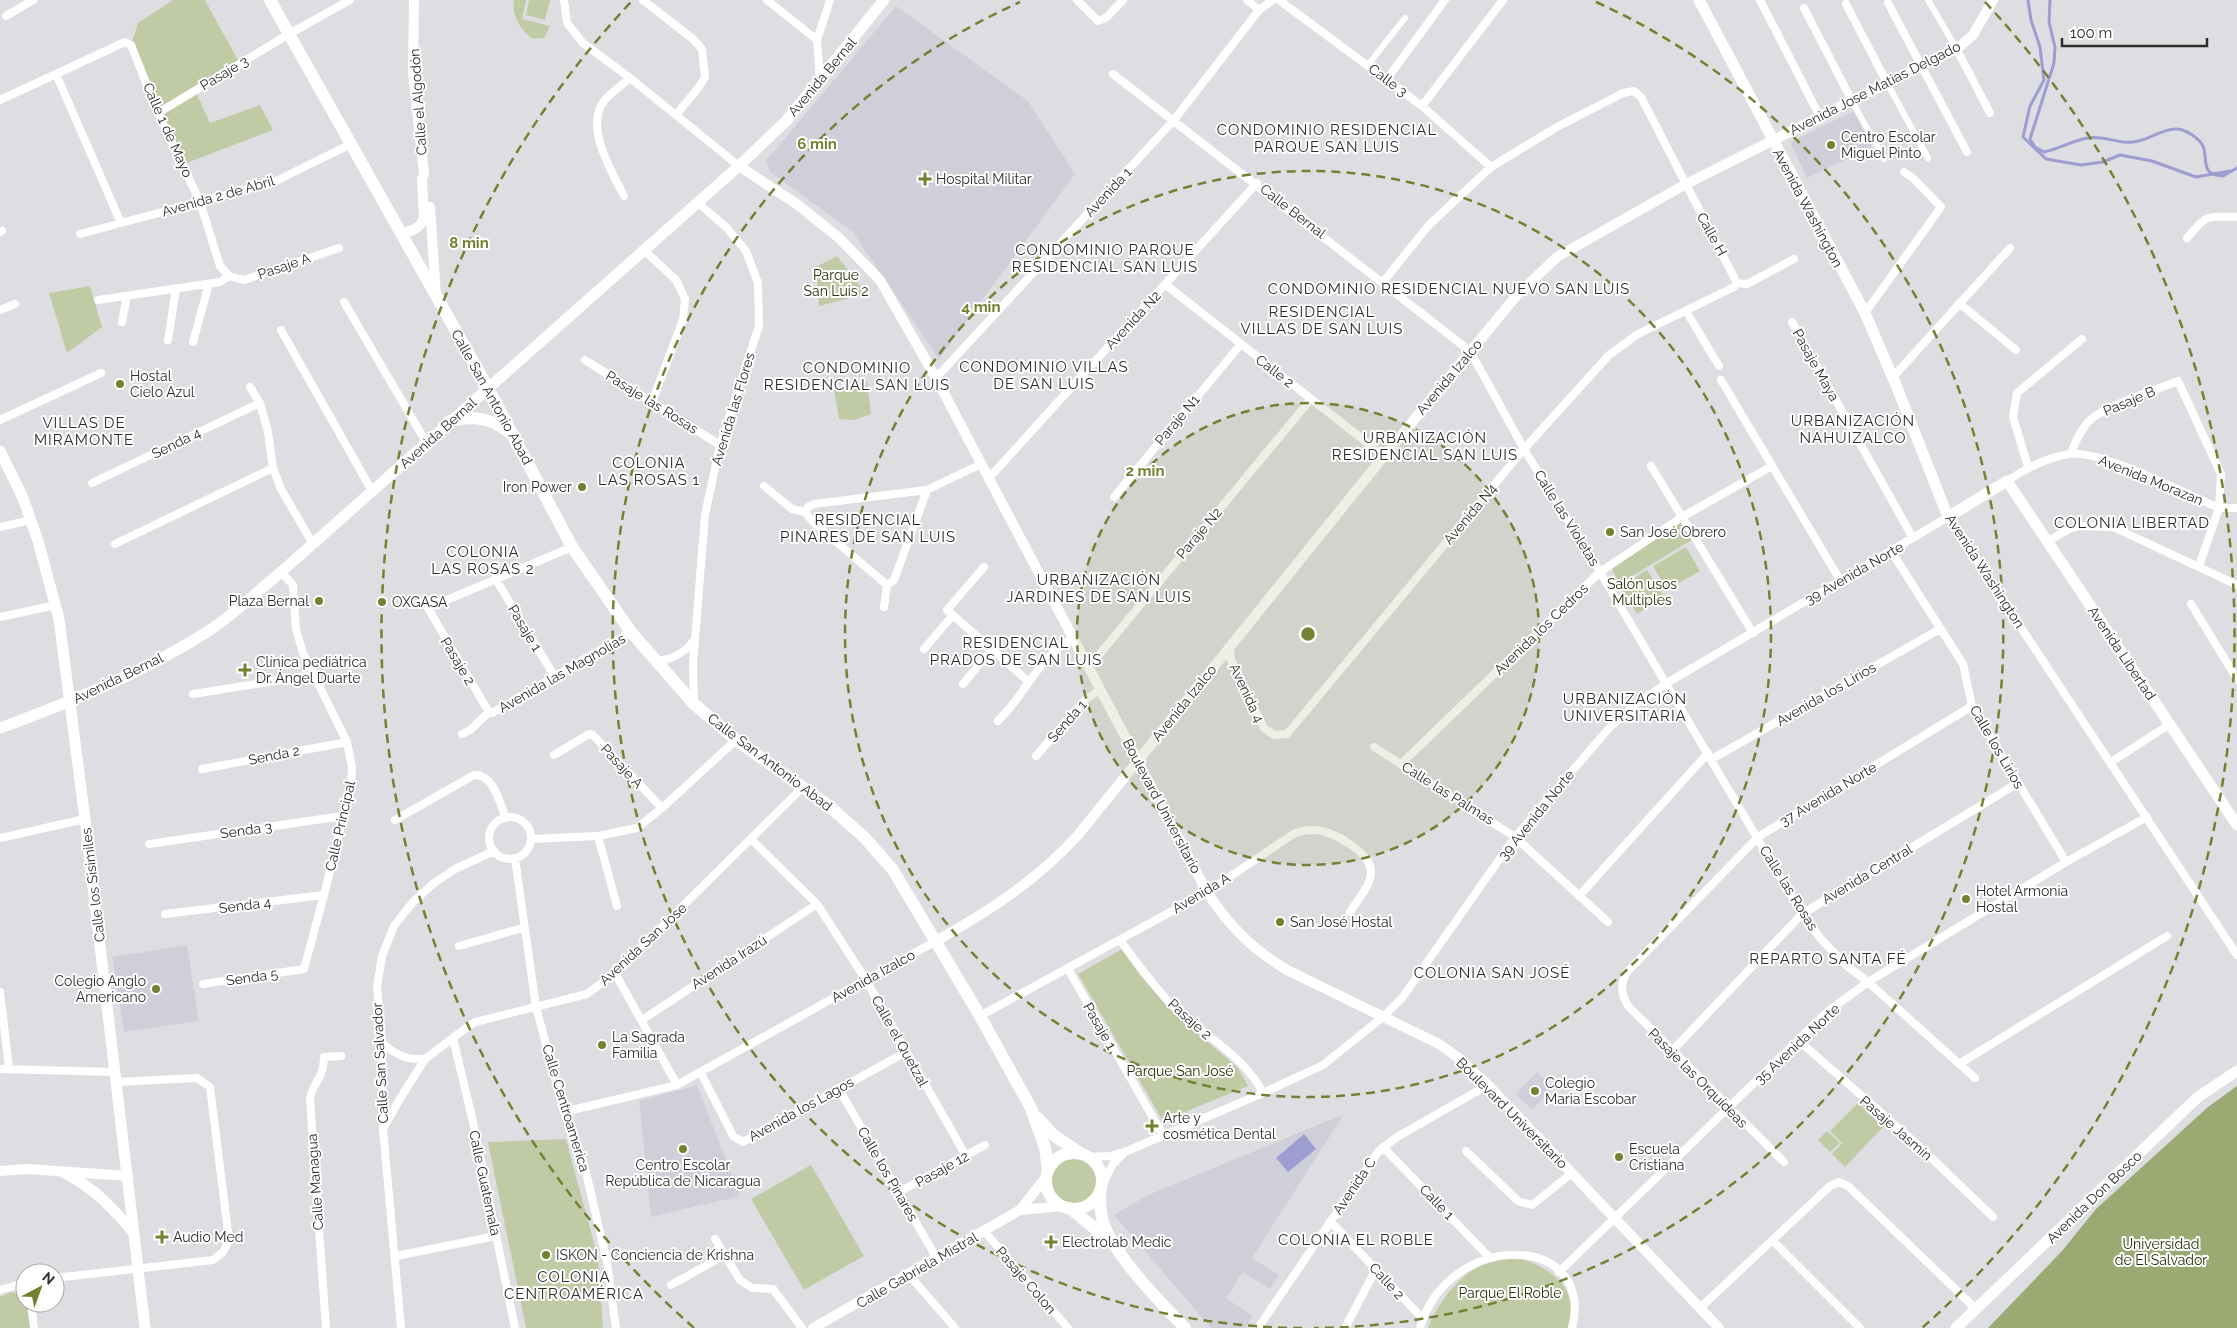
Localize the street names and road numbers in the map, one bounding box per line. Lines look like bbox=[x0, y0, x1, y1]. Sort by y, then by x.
street label: Avenida Bernal bbox=[785, 34, 860, 120]
street label: Avenida Jose Matias Delgado bbox=[1787, 38, 1963, 138]
street label: Calle el Algodón bbox=[406, 48, 430, 156]
street label: Pasaje 3 bbox=[197, 52, 251, 94]
street label: Calle 3 bbox=[1366, 60, 1410, 100]
street label: Calle 1 de Mayo bbox=[140, 80, 196, 180]
street label: Avenida Washington bbox=[1770, 146, 1846, 270]
street label: Avenida 1 bbox=[1081, 164, 1135, 220]
street label: Avenida 2 de Abril bbox=[160, 172, 276, 220]
street label: Calle Bernal bbox=[1257, 180, 1329, 242]
street label: Calle H bbox=[1694, 210, 1730, 258]
street label: Pasaje A bbox=[256, 249, 313, 282]
street label: Avenida N2 bbox=[1102, 288, 1164, 352]
street label: Pasaje Maya bbox=[1790, 326, 1842, 404]
street label: Calle San Antonio Abad bbox=[448, 327, 536, 467]
street label: Avenida Izalco bbox=[1413, 336, 1485, 418]
street label: Avenida las Flores bbox=[708, 350, 758, 467]
street label: Calle 2 bbox=[1253, 351, 1297, 391]
street label: Pasaje las Rosas bbox=[603, 367, 701, 437]
street label: Pasaje B bbox=[2101, 383, 2157, 419]
street label: Paraje N1 bbox=[1151, 392, 1203, 448]
street label: Avenida Bernal bbox=[396, 394, 480, 472]
street label: Senda 4 bbox=[149, 424, 203, 462]
street label: Avenida Morazan bbox=[2096, 452, 2206, 508]
street label: Calle las Violetas bbox=[1531, 467, 1603, 569]
street label: Avenida N4 bbox=[1440, 480, 1500, 547]
street label: Paraje N2 bbox=[1173, 504, 1225, 562]
street label: Avenida Washington bbox=[1942, 511, 2028, 631]
street label: 39 Avenida Norte bbox=[1802, 538, 1906, 608]
street label: Avenida los Cedros bbox=[1491, 580, 1591, 678]
street label: Pasaje 1 bbox=[505, 602, 545, 654]
street label: Avenida Libertad bbox=[2085, 603, 2159, 703]
street label: Avenida las Magnolias bbox=[496, 630, 628, 716]
street label: Pasaje 2 bbox=[438, 634, 478, 688]
street label: Avenida Bernal bbox=[71, 649, 166, 707]
street label: Avenida los Lirios bbox=[1773, 659, 1879, 729]
street label: Avenida 4 bbox=[1226, 661, 1268, 725]
street label: Avenida Izalco bbox=[1148, 662, 1220, 744]
street label: Senda 1 bbox=[1044, 697, 1090, 745]
street label: Calle los Lirios bbox=[1967, 703, 2027, 792]
street label: Calle San Antonio Abad bbox=[705, 710, 835, 814]
street label: Boulevard Universitario bbox=[1120, 736, 1204, 876]
street label: Pasaje A bbox=[598, 741, 647, 792]
street label: Senda 2 bbox=[247, 742, 301, 768]
street label: Calle las Palmas bbox=[1399, 758, 1497, 828]
street label: 37 Avenida Norte bbox=[1777, 759, 1879, 829]
street label: 39 Avenida Norte bbox=[1495, 767, 1577, 863]
street label: Calle Principal bbox=[322, 779, 358, 873]
street label: Senda 3 bbox=[219, 818, 273, 842]
street label: Calle los Sisimiles bbox=[78, 827, 108, 943]
street label: Avenida Central bbox=[1819, 841, 1915, 907]
street label: Calle las Rosas bbox=[1757, 843, 1822, 933]
street label: Avenida A bbox=[1169, 869, 1233, 916]
street label: Senda 4 bbox=[218, 894, 272, 916]
street label: Avenida San Jose bbox=[596, 900, 690, 988]
street label: Avenida Irazú bbox=[688, 932, 770, 992]
street label: Avenida Izalco bbox=[828, 946, 918, 1006]
street label: Senda 5 bbox=[225, 965, 279, 989]
street label: Calle el Quetzal bbox=[868, 993, 932, 1090]
street label: Pasaje 2 bbox=[1165, 995, 1215, 1043]
street label: Pasaje 1 bbox=[1080, 1000, 1120, 1052]
street label: 35 Avenida Norte bbox=[1751, 1000, 1843, 1088]
street label: Calle San Salvador bbox=[369, 1002, 391, 1124]
street label: Pasaje las Orquídeas bbox=[1645, 1025, 1751, 1131]
street label: Calle Centroamerica bbox=[539, 1042, 593, 1174]
street label: Boulevard Universitario bbox=[1453, 1054, 1571, 1172]
street label: Avenida los Lagos bbox=[746, 1073, 856, 1144]
street label: Pasaje Jasmín bbox=[1857, 1092, 1935, 1164]
street label: Calle los Pinares bbox=[854, 1124, 922, 1224]
street label: Calle Guatemala bbox=[466, 1129, 504, 1237]
street label: Calle Managua bbox=[304, 1133, 326, 1231]
street label: Avenida Don Bosco bbox=[2043, 1147, 2145, 1247]
street label: Pasaje 12 bbox=[912, 1148, 972, 1190]
street label: Avenida C bbox=[1329, 1154, 1379, 1217]
street label: Calle 1 bbox=[1416, 1181, 1458, 1223]
street label: Calle Gabriela Mistral bbox=[854, 1229, 981, 1311]
street label: Pasaje Colon bbox=[992, 1243, 1060, 1317]
street label: Calle 2 bbox=[1366, 1259, 1408, 1303]

